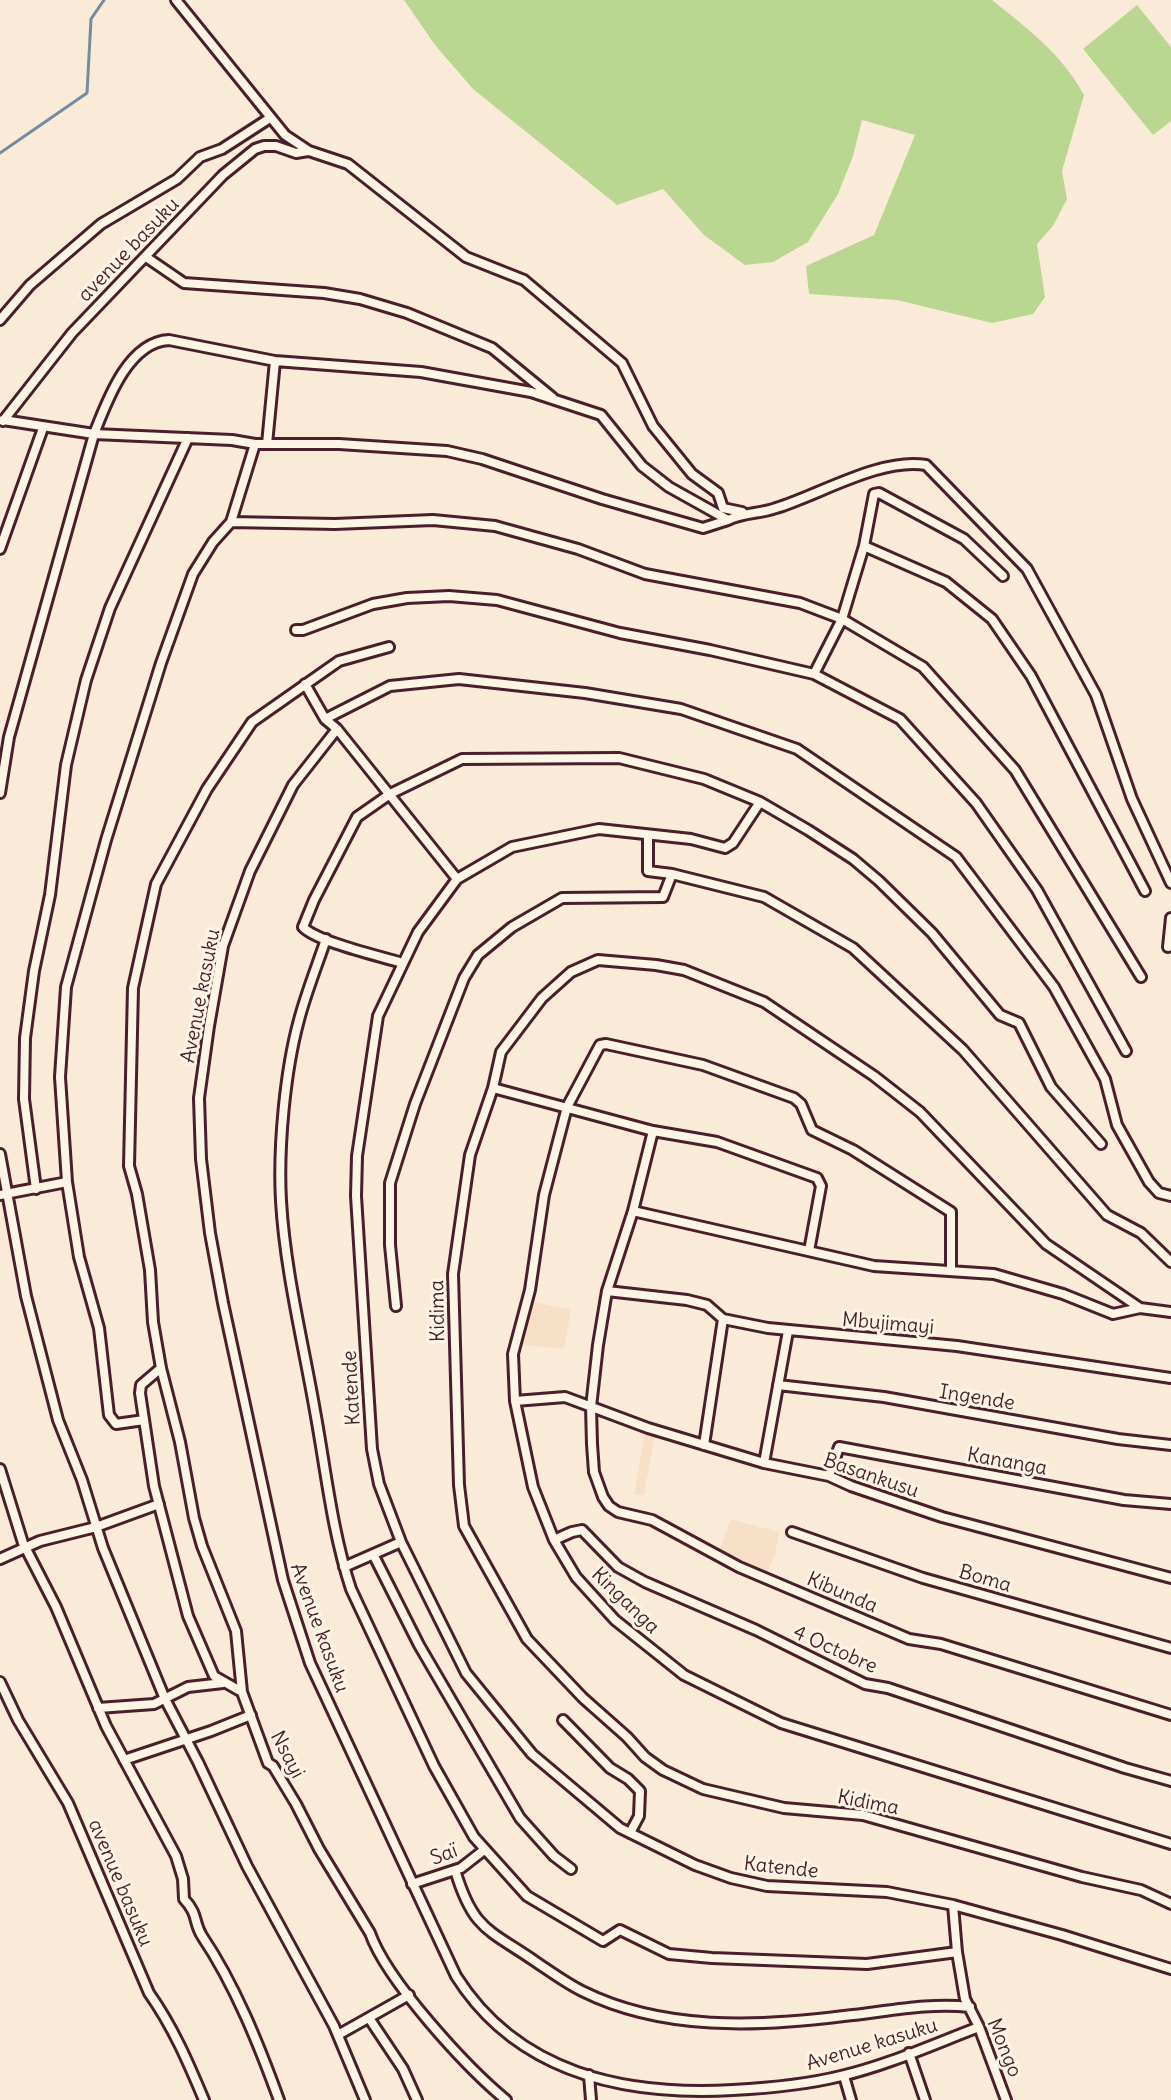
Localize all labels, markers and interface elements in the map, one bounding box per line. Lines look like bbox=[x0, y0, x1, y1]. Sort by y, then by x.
street label: avenue basuku bbox=[73, 193, 185, 307]
street label: Avenue kasuku bbox=[176, 927, 226, 1065]
street label: Kidima bbox=[425, 1280, 451, 1342]
street label: Mbujimayi bbox=[841, 1308, 935, 1340]
street label: Katende bbox=[338, 1350, 366, 1426]
street label: Ingende bbox=[938, 1380, 1016, 1416]
street label: Kananga bbox=[965, 1443, 1049, 1481]
street label: Basankusu bbox=[820, 1448, 922, 1504]
street label: Avenue kasuku bbox=[284, 1560, 354, 1696]
street label: Boma bbox=[956, 1560, 1014, 1598]
street label: Kinganga bbox=[586, 1563, 664, 1639]
street label: Kibunda bbox=[803, 1567, 881, 1619]
street label: 4 Octobre bbox=[789, 1621, 881, 1679]
street label: Nsayi bbox=[265, 1727, 309, 1783]
street label: Kidima bbox=[835, 1785, 901, 1821]
street label: avenue basuku bbox=[82, 1816, 158, 1950]
street label: Saï bbox=[427, 1839, 461, 1871]
street label: Katende bbox=[742, 1852, 820, 1884]
street label: Avenue kasuku bbox=[803, 2014, 941, 2076]
street label: Mongo bbox=[981, 2015, 1027, 2081]

